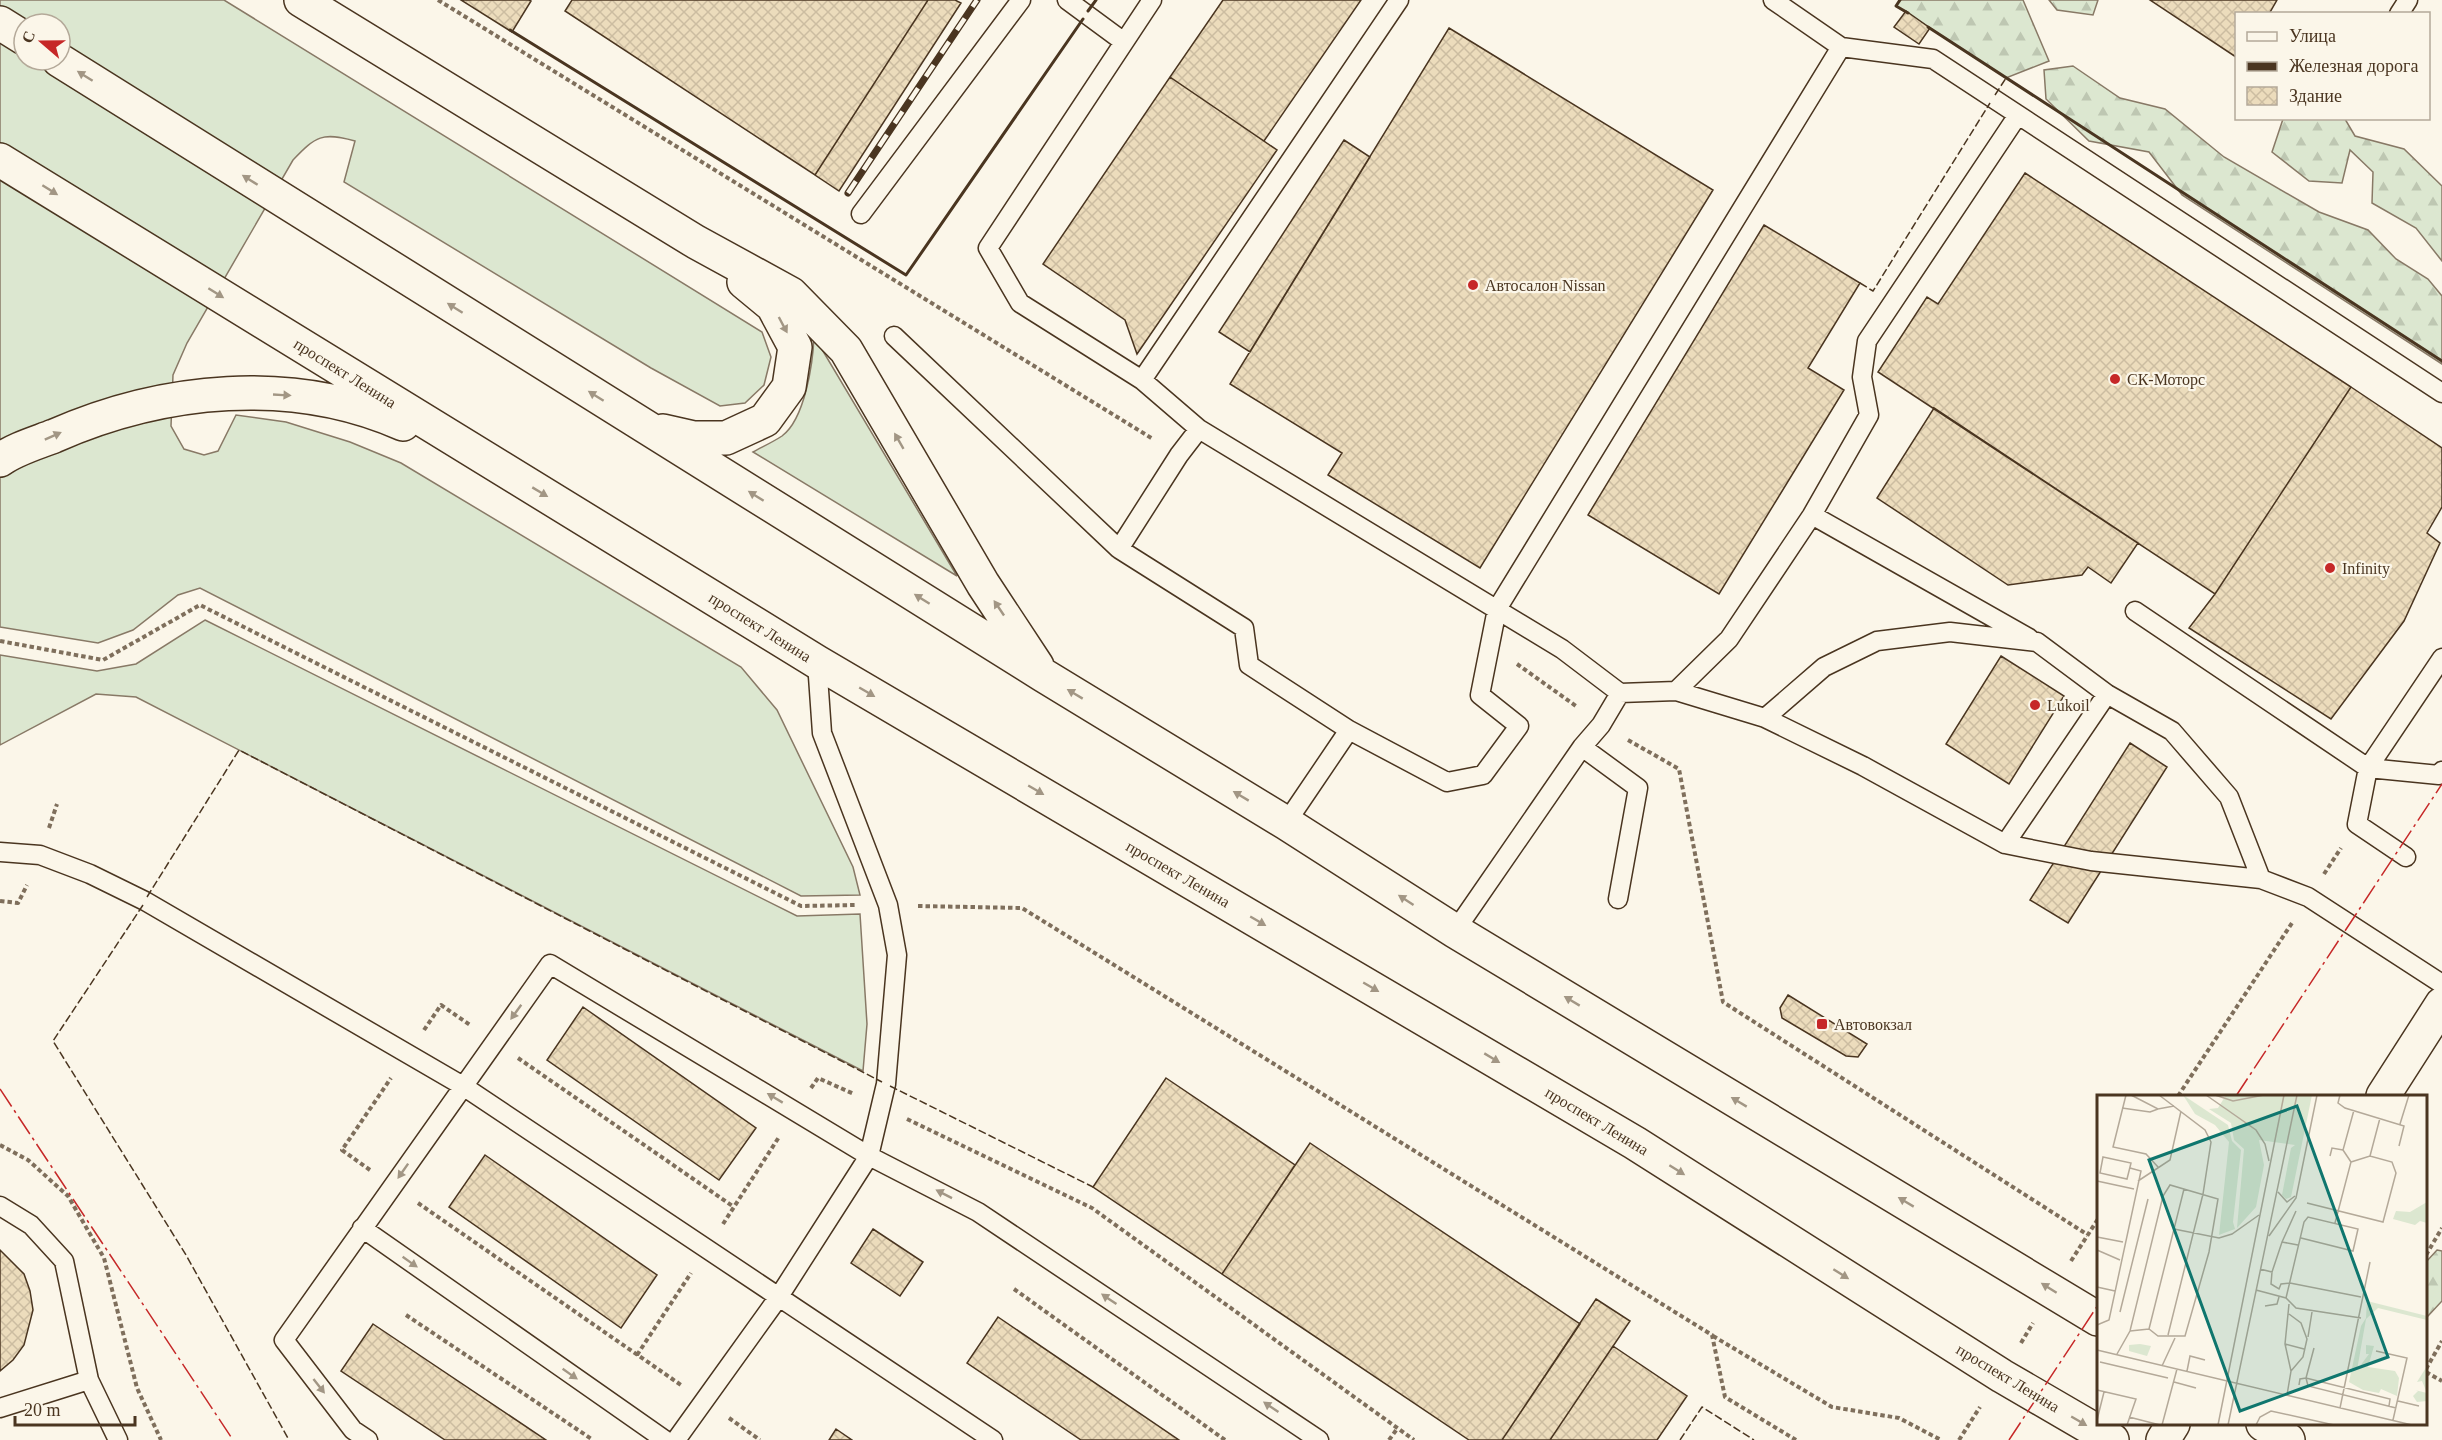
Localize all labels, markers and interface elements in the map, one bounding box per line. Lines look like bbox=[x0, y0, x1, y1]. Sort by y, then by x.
north arrow bbox=[12, 12, 72, 72]
legend bbox=[2235, 12, 2430, 120]
text: Улица bbox=[2289, 26, 2336, 46]
text: С bbox=[18, 29, 38, 45]
text: Железная дорога bbox=[2289, 56, 2418, 76]
one-way arrow bbox=[77, 71, 93, 82]
text: Здание bbox=[2289, 86, 2342, 106]
one-way arrow bbox=[242, 174, 258, 185]
one-way arrow bbox=[42, 185, 58, 196]
place label: Автосалон Nissan bbox=[1485, 277, 1606, 294]
marker: Автосалон Nissan bbox=[1466, 278, 1480, 292]
one-way arrow bbox=[208, 287, 224, 298]
one-way arrow bbox=[447, 303, 463, 314]
one-way arrow bbox=[778, 317, 788, 334]
street label: проспект Ленина bbox=[290, 335, 399, 412]
place label: СК-Моторс bbox=[2127, 371, 2205, 389]
marker: СК-Моторс bbox=[2108, 372, 2122, 386]
one-way arrow bbox=[273, 391, 292, 400]
one-way arrow bbox=[588, 391, 604, 402]
one-way arrow bbox=[44, 431, 62, 440]
one-way arrow bbox=[894, 432, 904, 449]
one-way arrow bbox=[532, 487, 548, 498]
one-way arrow bbox=[748, 491, 764, 502]
place label: Infinity bbox=[2342, 560, 2390, 578]
marker: Infinity bbox=[2323, 561, 2337, 575]
street label: проспект Ленина bbox=[705, 589, 814, 666]
one-way arrow bbox=[914, 594, 930, 605]
one-way arrow bbox=[993, 601, 1005, 617]
one-way arrow bbox=[859, 686, 875, 697]
one-way arrow bbox=[1067, 689, 1083, 700]
place label: Lukoil bbox=[2047, 697, 2090, 714]
marker: Lukoil bbox=[2028, 698, 2042, 712]
one-way arrow bbox=[1028, 785, 1045, 795]
one-way arrow bbox=[1233, 790, 1249, 801]
street label: проспект Ленина bbox=[1123, 837, 1233, 911]
one-way arrow bbox=[1398, 894, 1414, 905]
one-way arrow bbox=[1250, 915, 1266, 926]
one-way arrow bbox=[1363, 982, 1380, 992]
one-way arrow bbox=[1564, 996, 1580, 1007]
one-way arrow bbox=[510, 1003, 522, 1019]
place label: Автовокзал bbox=[1834, 1016, 1912, 1033]
marker: Автовокзал bbox=[1815, 1017, 1829, 1031]
one-way arrow bbox=[1484, 1053, 1501, 1063]
street label: проспект Ленина bbox=[1542, 1084, 1651, 1159]
one-way arrow bbox=[767, 1093, 783, 1104]
inset map bbox=[2097, 1095, 2427, 1425]
one-way arrow bbox=[1731, 1096, 1747, 1107]
one-way arrow bbox=[397, 1162, 409, 1178]
one-way arrow bbox=[1669, 1164, 1685, 1175]
one-way arrow bbox=[936, 1190, 953, 1199]
one-way arrow bbox=[1897, 1197, 1914, 1207]
one-way arrow bbox=[402, 1256, 418, 1268]
one-way arrow bbox=[1833, 1268, 1849, 1280]
one-way arrow bbox=[2041, 1283, 2057, 1294]
one-way arrow bbox=[1101, 1293, 1117, 1305]
street label: проспект Ленина bbox=[1953, 1341, 2062, 1416]
one-way arrow bbox=[562, 1368, 578, 1379]
one-way arrow bbox=[313, 1379, 325, 1394]
scale bar bbox=[15, 1389, 135, 1427]
text: 20 m bbox=[24, 1400, 61, 1420]
one-way arrow bbox=[1262, 1402, 1279, 1413]
one-way arrow bbox=[2071, 1415, 2087, 1426]

